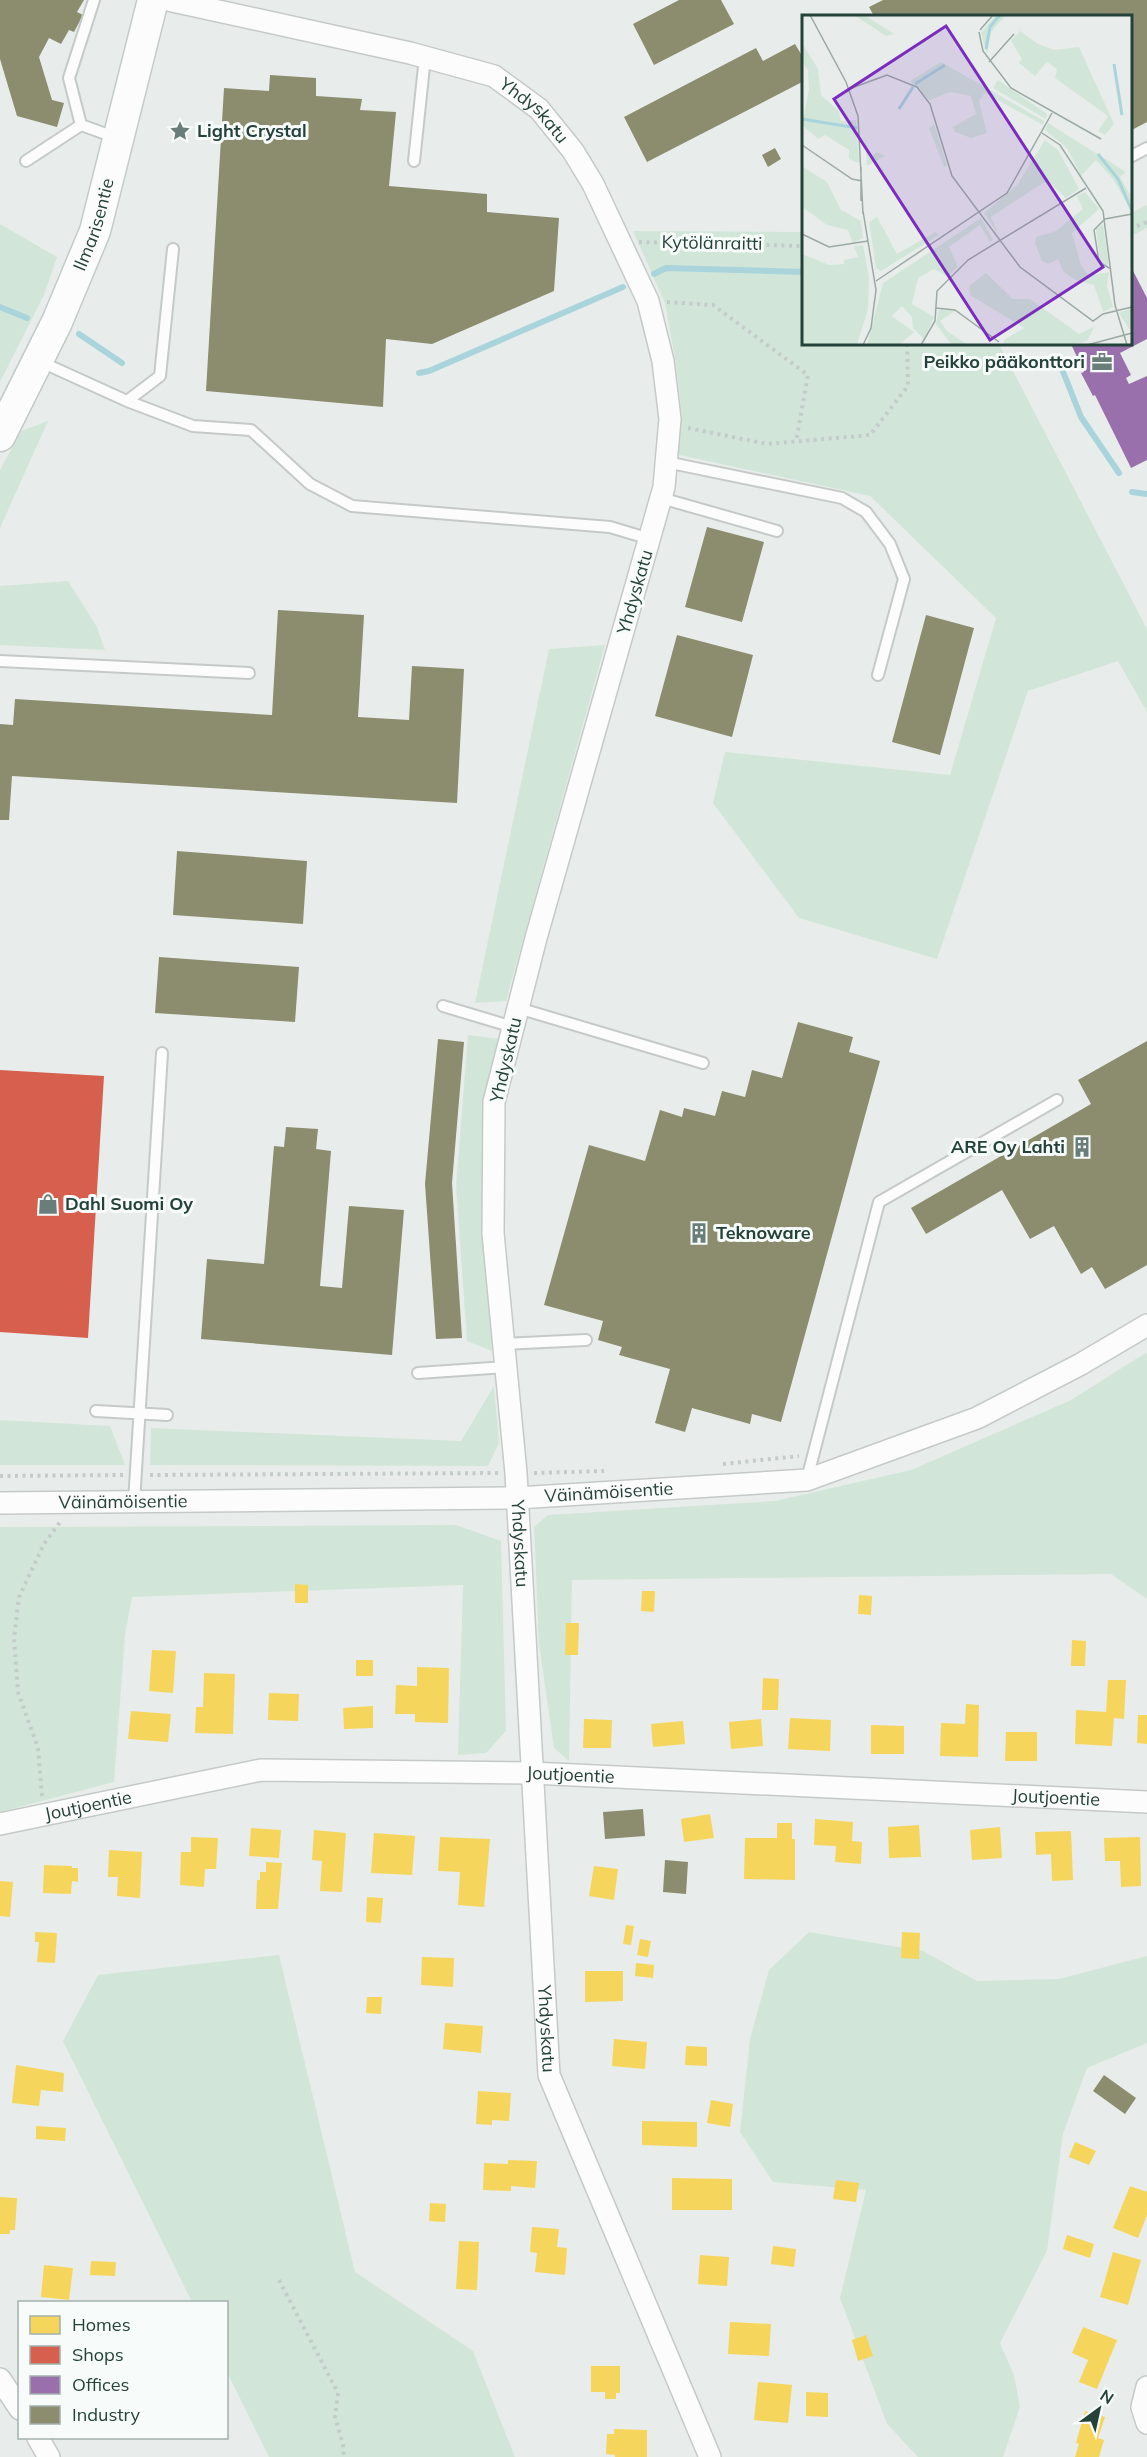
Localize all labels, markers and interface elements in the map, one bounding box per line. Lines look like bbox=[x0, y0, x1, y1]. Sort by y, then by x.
inset map bbox=[802, 15, 1132, 345]
street label: Yhdyskatu bbox=[494, 71, 574, 148]
place icon: Light Crystal bbox=[168, 119, 192, 143]
place label: Light Crystal bbox=[197, 119, 307, 142]
street label: Ilmarisentie bbox=[68, 176, 119, 274]
street label: Kytölänraitti bbox=[661, 230, 763, 255]
place label: Peikko pääkonttori bbox=[923, 350, 1085, 373]
office icon: Peikko pääkonttori bbox=[1090, 350, 1114, 374]
street label: Yhdyskatu bbox=[611, 547, 658, 638]
street label: Yhdyskatu bbox=[484, 1015, 527, 1106]
place label: ARE Oy Lahti bbox=[951, 1135, 1065, 1158]
building icon: ARE Oy Lahti bbox=[1070, 1135, 1094, 1159]
shop icon: Dahl Suomi Oy bbox=[36, 1192, 60, 1216]
place label: Dahl Suomi Oy bbox=[65, 1192, 193, 1215]
building icon: Teknoware bbox=[687, 1221, 711, 1245]
place label: Teknoware bbox=[716, 1221, 811, 1244]
street label: Väinämöisentie bbox=[544, 1476, 674, 1507]
street label: Väinämöisentie bbox=[58, 1489, 188, 1513]
street label: Yhdyskatu bbox=[506, 1498, 534, 1588]
street label: Joutjoentie bbox=[526, 1761, 615, 1788]
street label: Joutjoentie bbox=[1011, 1784, 1101, 1811]
street label: Joutjoentie bbox=[42, 1785, 134, 1825]
street label: Yhdyskatu bbox=[533, 1984, 561, 2073]
legend bbox=[18, 2301, 228, 2439]
text: Homes bbox=[72, 2313, 131, 2336]
text: Shops bbox=[72, 2343, 124, 2366]
text: Offices bbox=[72, 2373, 130, 2396]
north arrow bbox=[1069, 2379, 1129, 2439]
text: N bbox=[1097, 2385, 1118, 2408]
text: Industry bbox=[72, 2403, 141, 2426]

